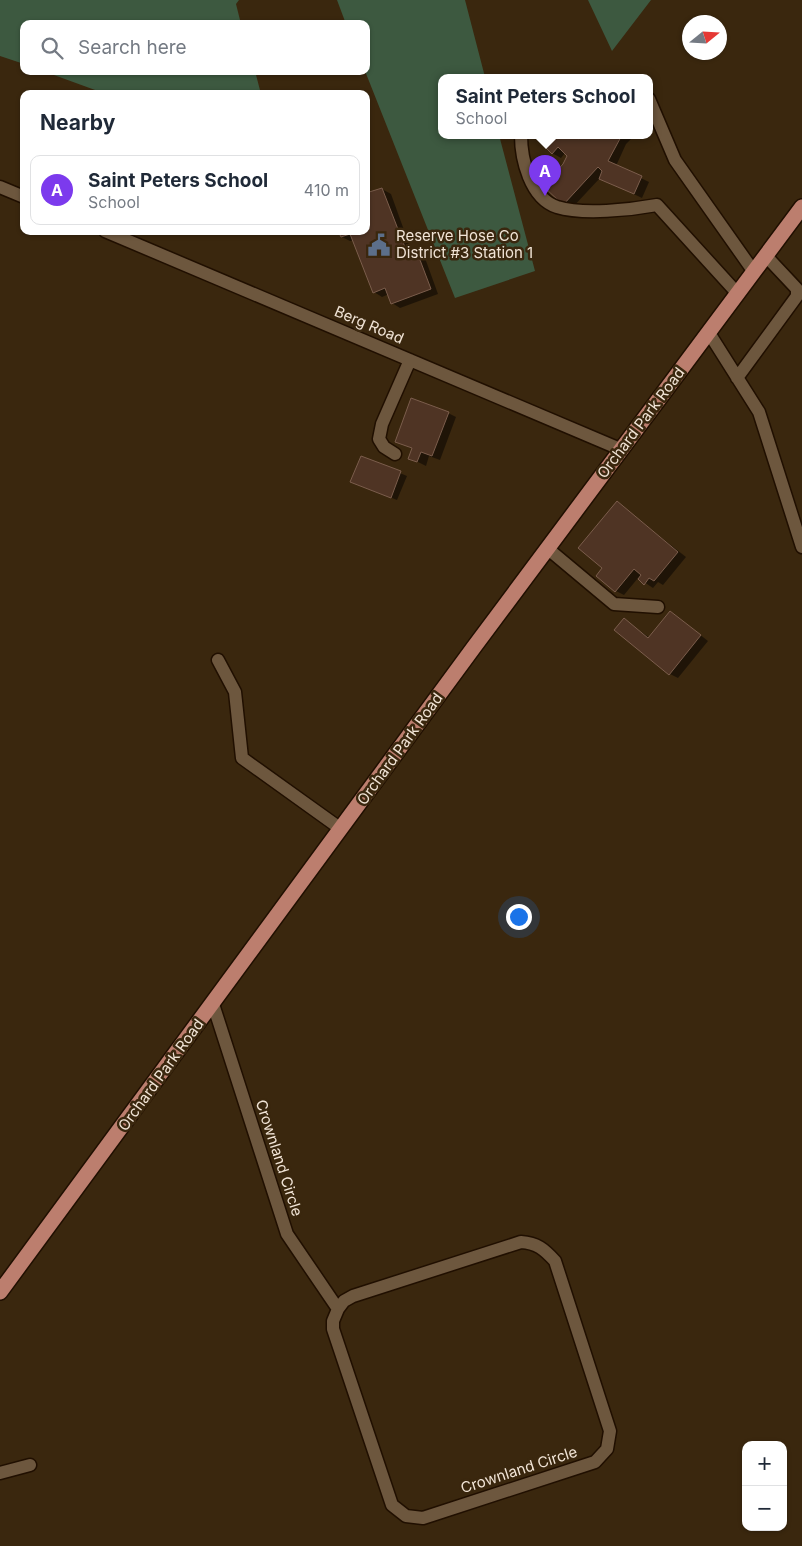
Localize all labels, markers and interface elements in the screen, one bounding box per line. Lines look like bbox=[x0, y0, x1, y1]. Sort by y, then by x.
north arrow bbox=[682, 15, 727, 60]
search box bbox=[20, 20, 370, 75]
icon: search bbox=[38, 34, 66, 62]
text: Search here bbox=[78, 36, 187, 59]
popup bbox=[438, 74, 653, 139]
text: Saint Peters School bbox=[455, 85, 636, 108]
text: School bbox=[455, 108, 507, 128]
text: Nearby bbox=[40, 110, 115, 135]
pin: A bbox=[529, 155, 561, 196]
text: Saint Peters School bbox=[88, 169, 268, 192]
text: A bbox=[51, 180, 63, 200]
text: 410 m bbox=[304, 180, 349, 200]
text: School bbox=[88, 192, 140, 212]
place label: Reserve Hose Co District #3 Station 1 bbox=[396, 226, 533, 262]
public building icon: Reserve Hose Co District #3 Station 1 bbox=[366, 232, 392, 258]
street label: Berg Road bbox=[332, 301, 407, 348]
street label: Orchard Park Road bbox=[593, 363, 689, 482]
street label: Orchard Park Road bbox=[353, 689, 447, 809]
your location bbox=[506, 904, 532, 930]
street label: Orchard Park Road bbox=[114, 1015, 208, 1135]
street label: Crownland Circle bbox=[252, 1097, 307, 1219]
map controls bbox=[742, 1441, 787, 1531]
button: + bbox=[742, 1441, 787, 1486]
street label: Crownland Circle bbox=[458, 1442, 580, 1497]
button: − bbox=[742, 1486, 787, 1531]

